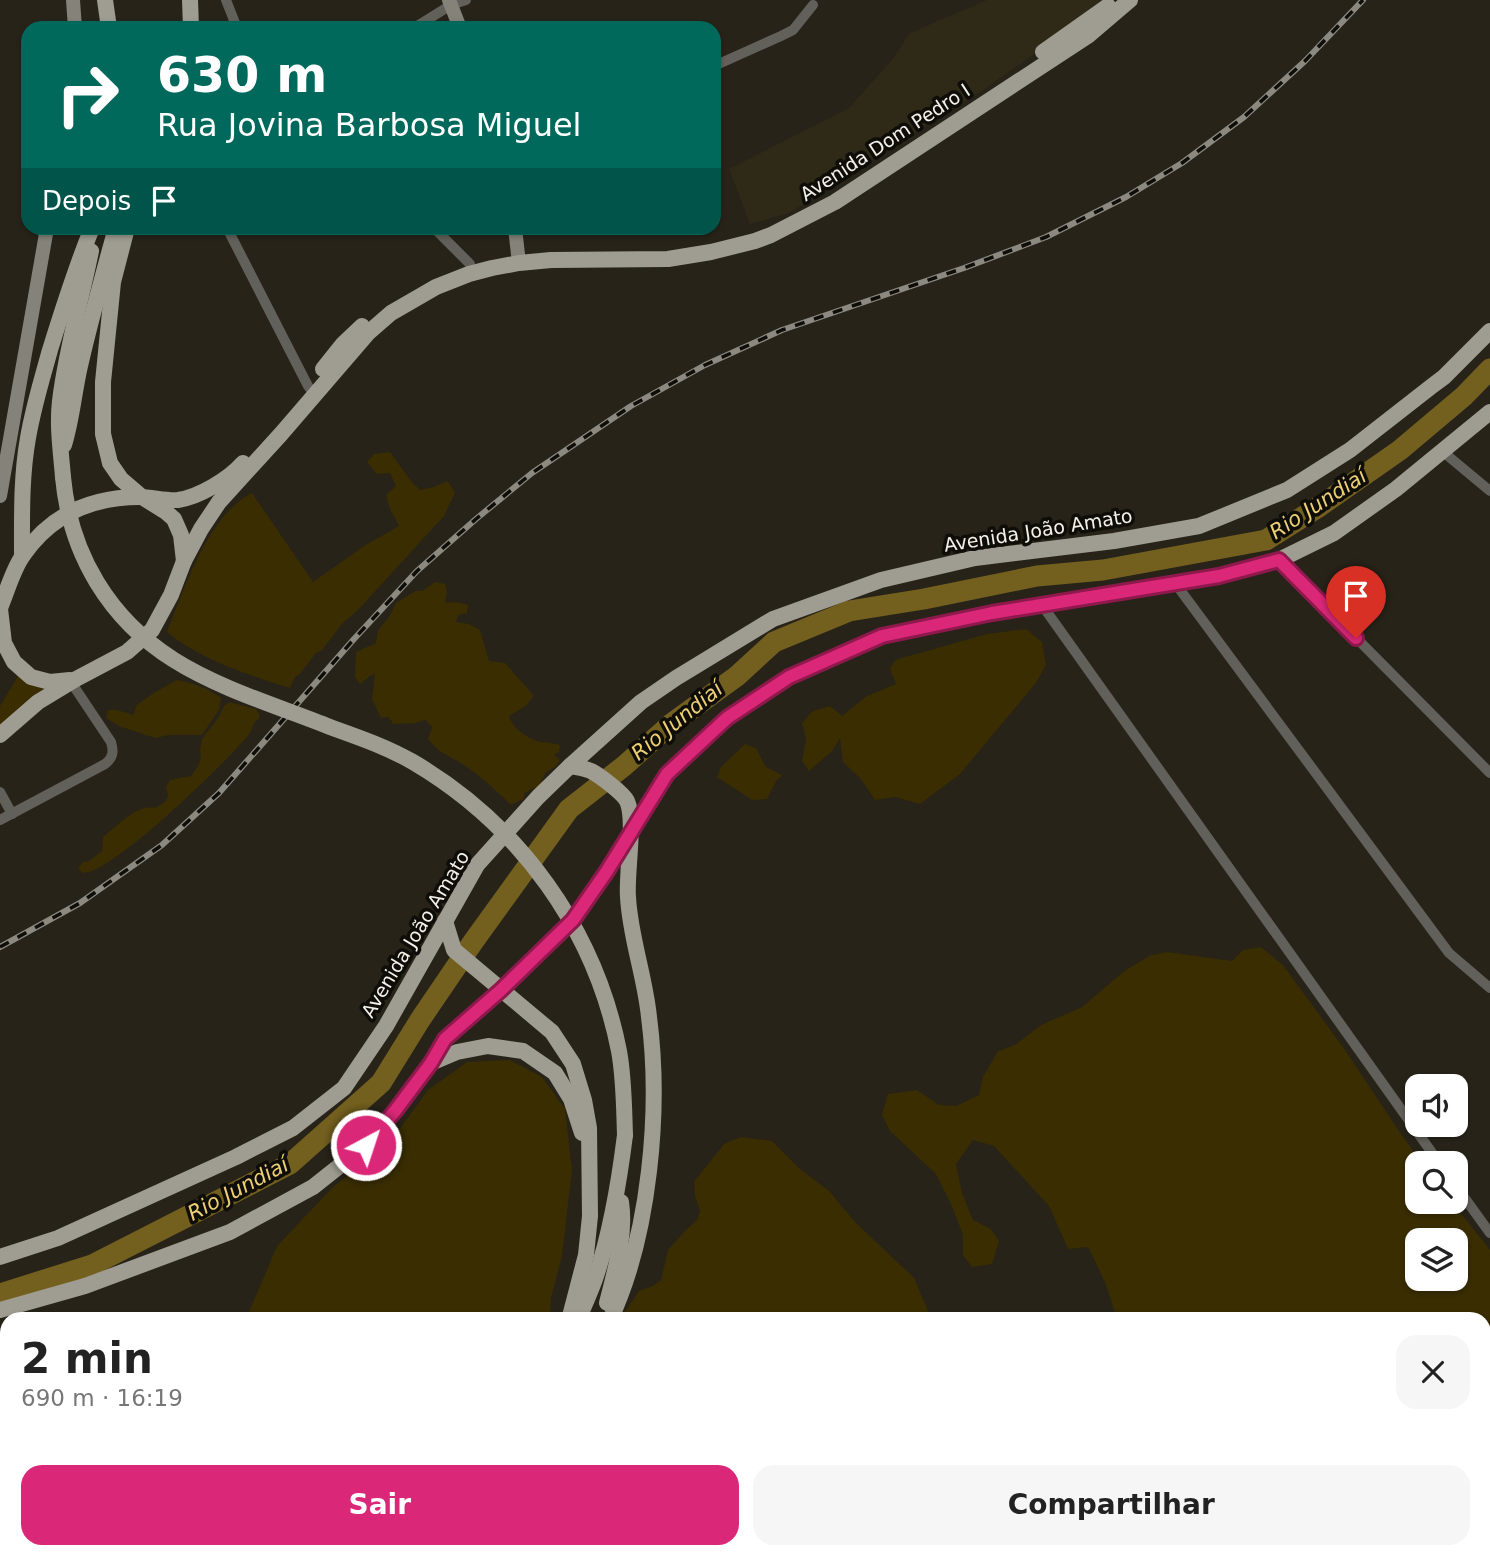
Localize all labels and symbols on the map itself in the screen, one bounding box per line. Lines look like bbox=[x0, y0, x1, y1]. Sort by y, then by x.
street label: Avenida Dom Pedro I bbox=[796, 79, 974, 205]
water label: Rio Jundiaí bbox=[1265, 462, 1374, 544]
street label: Avenida João Amato bbox=[942, 504, 1134, 556]
pin bbox=[1326, 566, 1386, 638]
water label: Rio Jundiaí bbox=[626, 675, 730, 765]
street label: Avenida João Amato bbox=[356, 847, 474, 1021]
position arrow bbox=[329, 1108, 403, 1182]
water label: Rio Jundiaí bbox=[184, 1151, 295, 1226]

